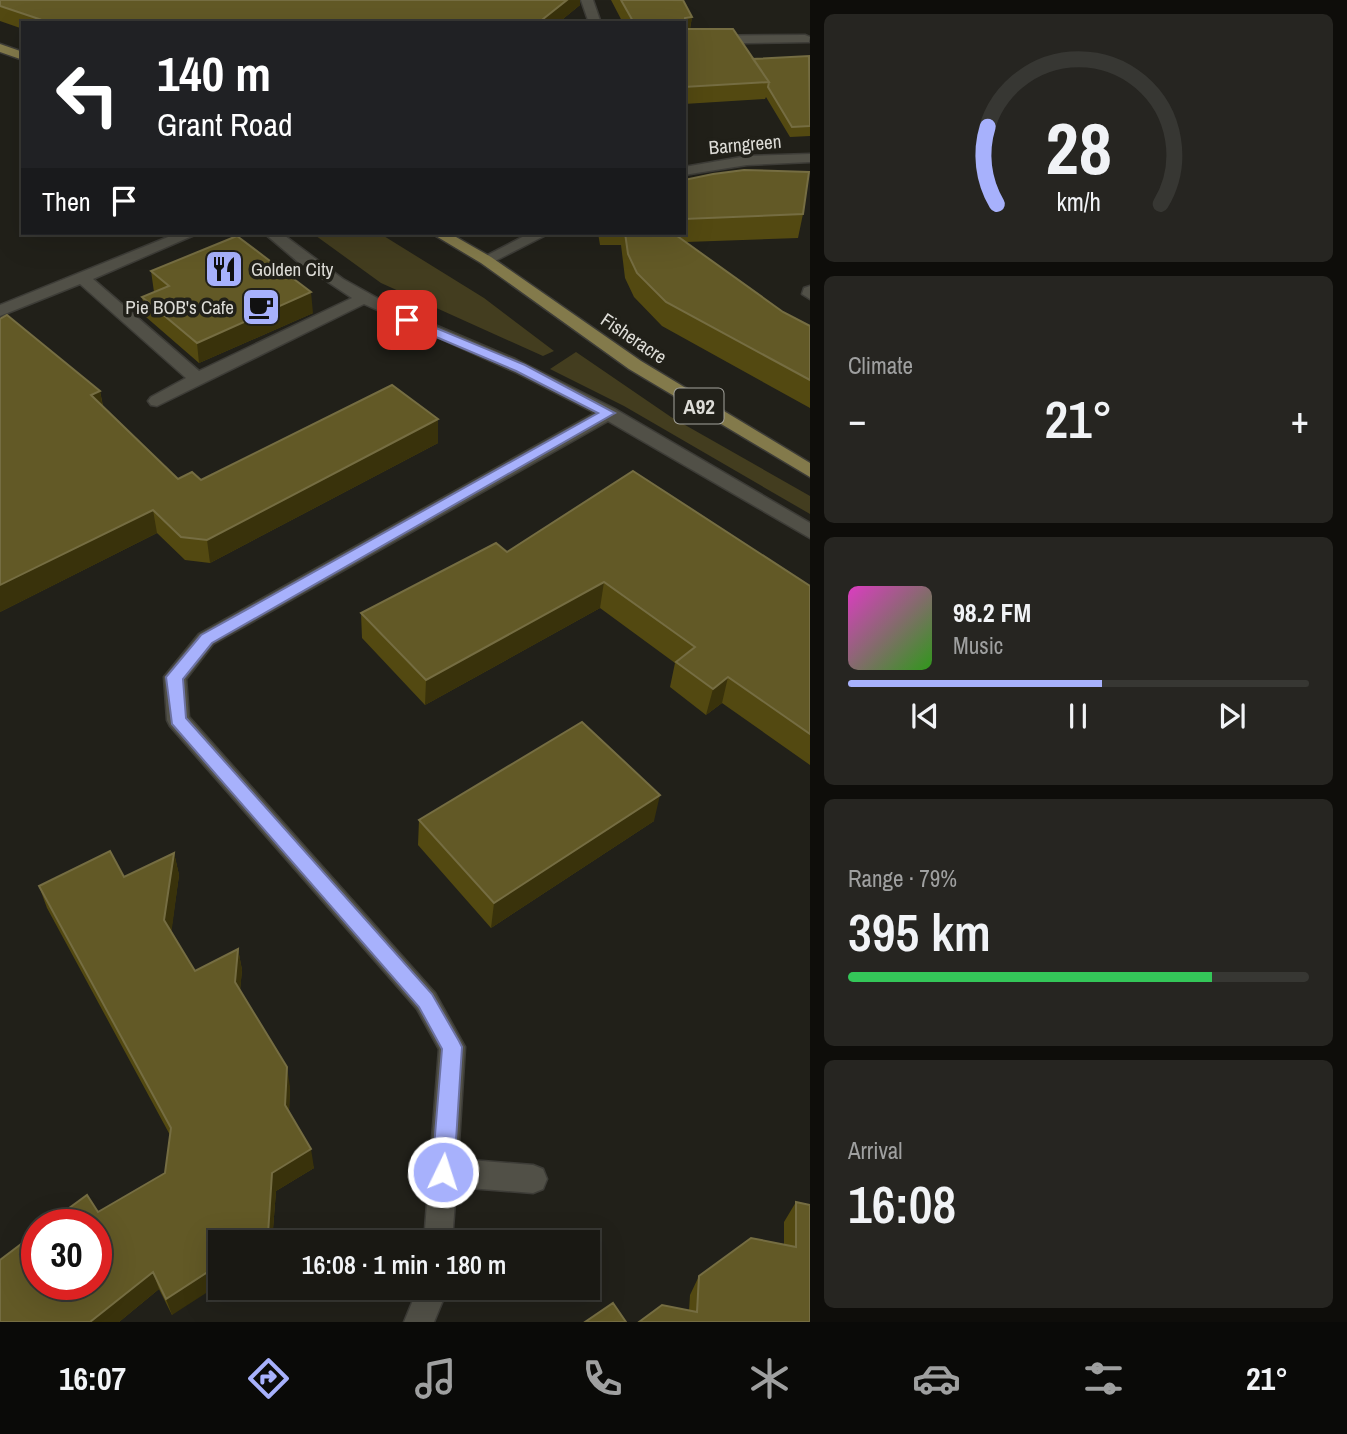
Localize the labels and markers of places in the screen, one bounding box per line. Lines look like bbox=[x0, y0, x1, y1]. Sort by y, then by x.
restaurant icon: Golden City bbox=[203, 248, 245, 290]
place label: Golden City bbox=[251, 256, 333, 282]
cafe icon: Pie BOB's Cafe bbox=[240, 286, 282, 328]
pin bbox=[377, 290, 437, 350]
place label: Pie BOB's Cafe bbox=[125, 294, 234, 320]

